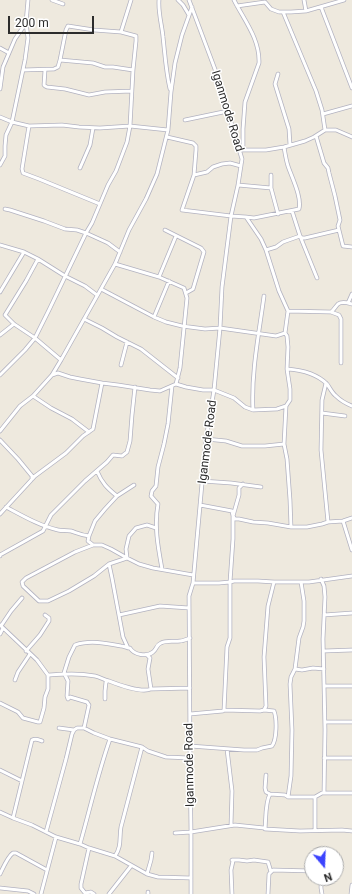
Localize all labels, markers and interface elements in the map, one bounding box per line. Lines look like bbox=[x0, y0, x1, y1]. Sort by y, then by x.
scale bar bbox=[10, 8, 96, 34]
text: 200 m bbox=[15, 16, 49, 30]
street label: Iganmode Road bbox=[208, 69, 246, 153]
street label: Iganmode Road bbox=[196, 399, 220, 485]
street label: Iganmode Road bbox=[182, 723, 198, 807]
north arrow bbox=[304, 846, 344, 886]
text: N bbox=[322, 869, 334, 884]

